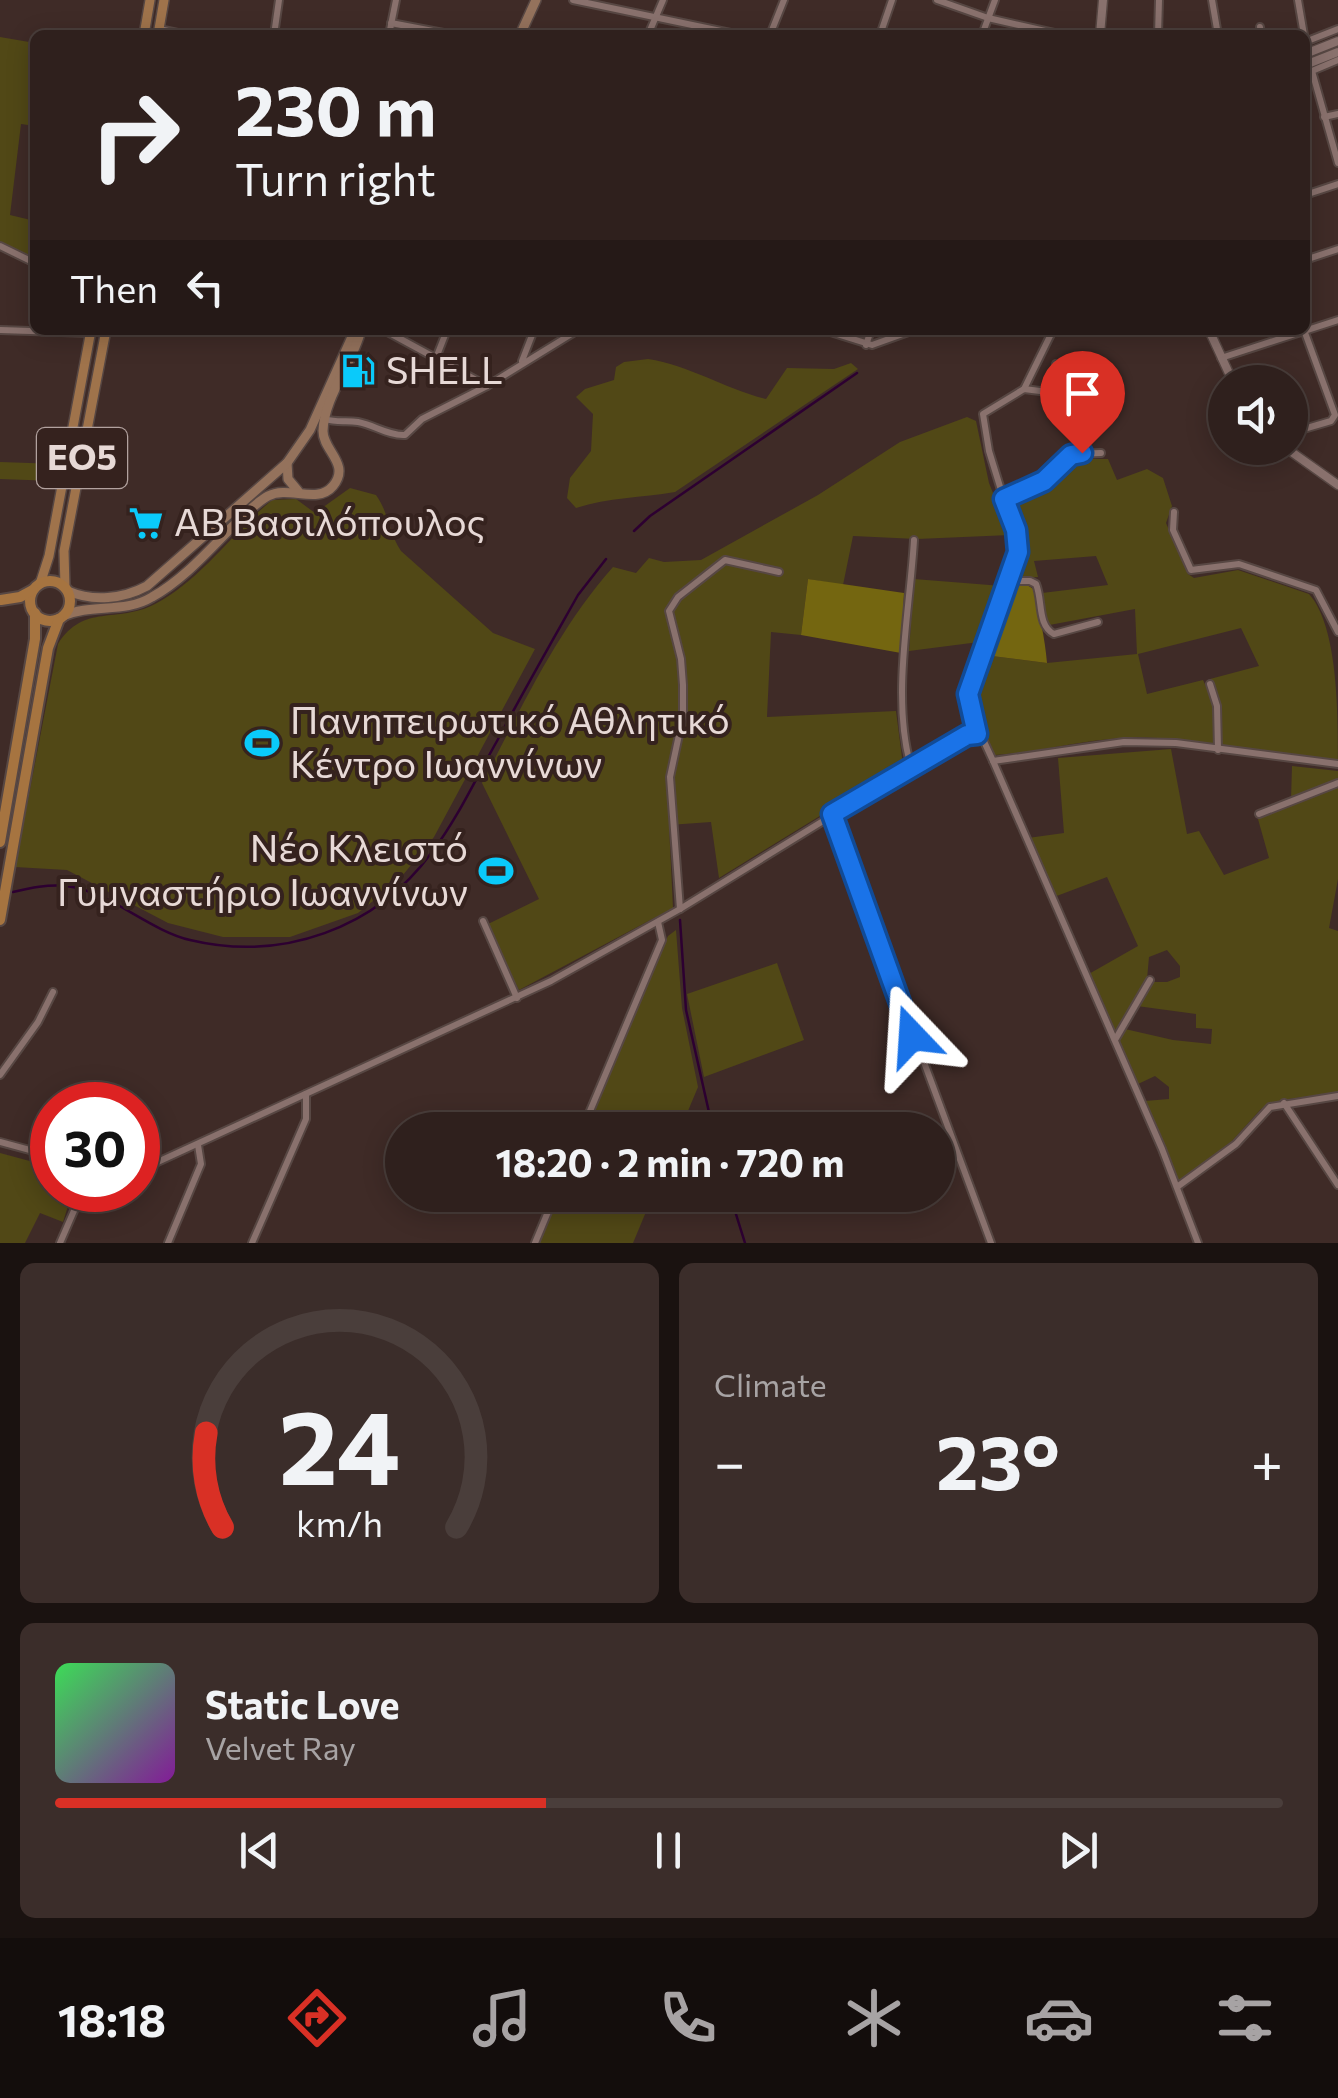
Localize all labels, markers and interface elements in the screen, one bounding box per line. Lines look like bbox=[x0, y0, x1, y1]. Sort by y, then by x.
text: 230 m bbox=[235, 65, 437, 150]
icon: right bbox=[70, 70, 200, 200]
text: Turn right bbox=[235, 150, 436, 205]
icon: left bbox=[178, 260, 233, 315]
text: Then bbox=[70, 264, 158, 311]
place label: SHELL bbox=[386, 345, 503, 392]
pin bbox=[1040, 351, 1125, 454]
fuel station icon: SHELL bbox=[339, 352, 377, 390]
map controls bbox=[1208, 365, 1308, 465]
button: sound bbox=[1208, 365, 1308, 465]
icon: arrive bbox=[1055, 366, 1110, 421]
road number: ΕΟ5 bbox=[37, 428, 127, 488]
place label: ΑΒ Βασιλόπουλος bbox=[174, 497, 485, 544]
supermarket icon: ΑΒ Βασιλόπουλος bbox=[127, 504, 165, 542]
place label: Πανηπειρωτικό Αθλητικό Κέντρο Ιωαννίνων bbox=[290, 695, 730, 786]
sports icon: Πανηπειρωτικό Αθλητικό Κέντρο Ιωαννίνων bbox=[243, 724, 281, 762]
place label: Νέο Κλειστό Γυμναστήριο Ιωαννίνων bbox=[57, 823, 468, 914]
sports icon: Νέο Κλειστό Γυμναστήριο Ιωαννίνων bbox=[477, 852, 515, 890]
position arrow bbox=[860, 984, 964, 1088]
speed limit sign: 30 bbox=[30, 1082, 160, 1212]
text: 18:20 · 2 min · 720 m bbox=[495, 1138, 845, 1185]
text: Climate bbox=[714, 1364, 827, 1404]
text: 24 bbox=[279, 1379, 400, 1506]
text: 23° bbox=[936, 1414, 1060, 1505]
text: − bbox=[714, 1427, 745, 1494]
text: + bbox=[1251, 1427, 1283, 1494]
text: km/h bbox=[296, 1501, 383, 1544]
text: Static Love bbox=[205, 1680, 400, 1727]
text: Velvet Ray bbox=[205, 1727, 356, 1767]
icon: previous bbox=[232, 1823, 287, 1878]
icon: pause bbox=[641, 1823, 696, 1878]
icon: next bbox=[1051, 1823, 1106, 1878]
icon: directions bbox=[282, 1983, 352, 2053]
icon: music bbox=[467, 1983, 537, 2053]
icon: phone bbox=[653, 1983, 723, 2053]
icon: climate bbox=[839, 1983, 909, 2053]
icon: car bbox=[1024, 1983, 1094, 2053]
icon: filters bbox=[1210, 1983, 1280, 2053]
text: 18:18 bbox=[58, 1991, 166, 2046]

